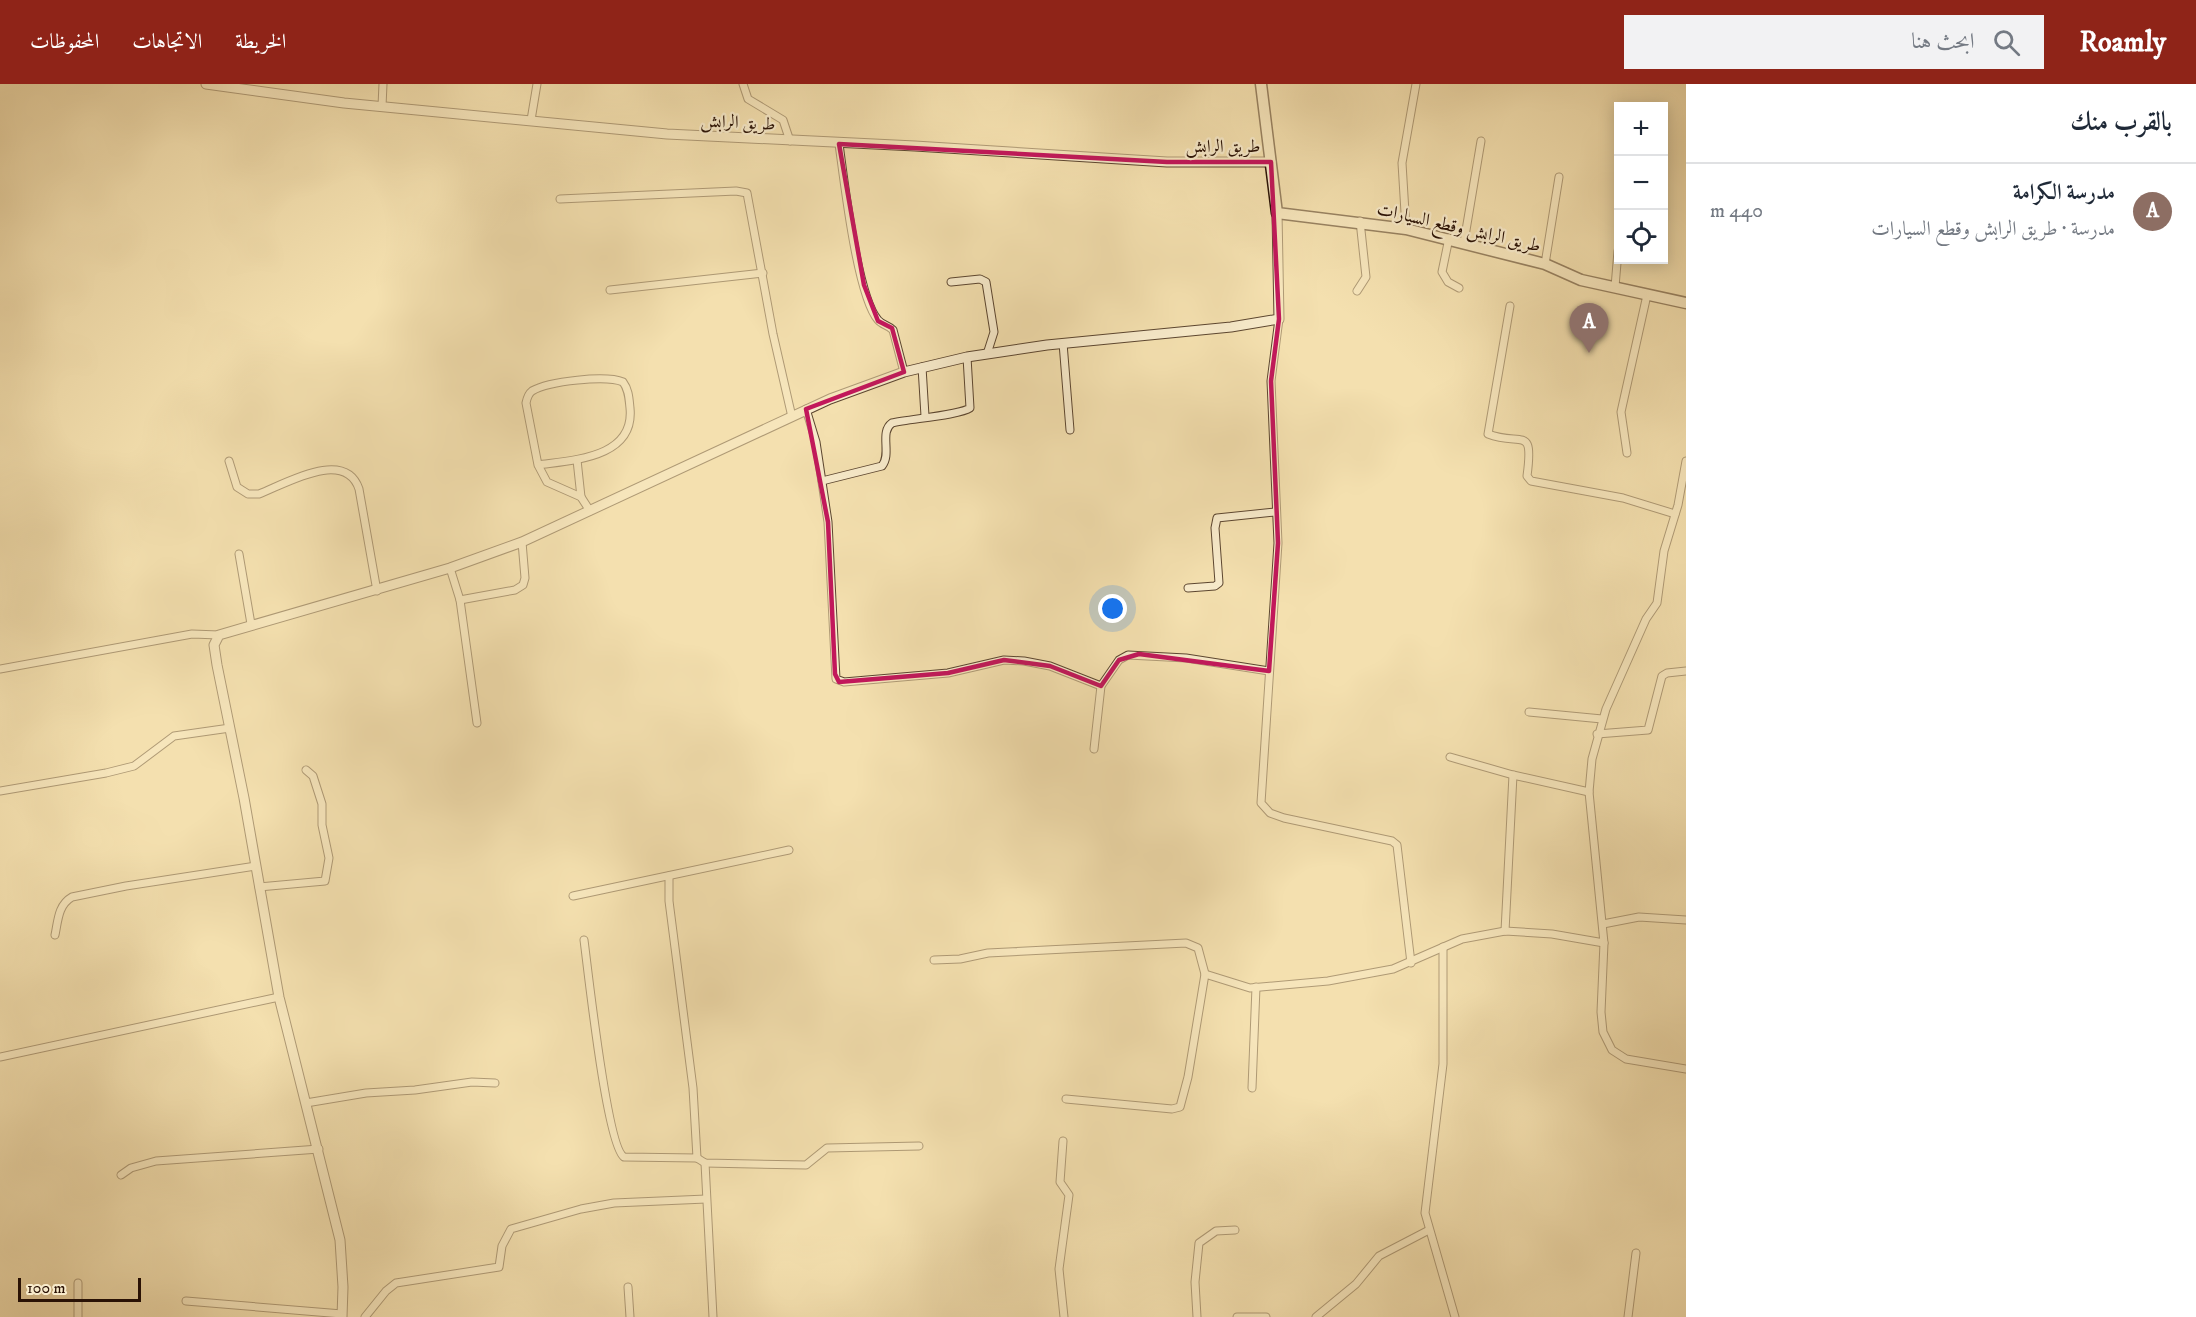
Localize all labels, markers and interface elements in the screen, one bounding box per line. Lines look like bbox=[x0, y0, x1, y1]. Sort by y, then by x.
search box bbox=[1624, 15, 2044, 69]
text: Roamly bbox=[2080, 25, 2166, 60]
icon: search bbox=[1990, 26, 2023, 59]
text: ابحث هنا bbox=[1911, 28, 1975, 55]
text: المحفوظات bbox=[30, 29, 99, 55]
text: الاتجاهات bbox=[132, 29, 202, 55]
text: الخريطة bbox=[235, 29, 286, 55]
map controls bbox=[1614, 102, 1668, 264]
button: + bbox=[1614, 102, 1668, 156]
text: بالقرب منك bbox=[2070, 106, 2172, 139]
street label: طريق الرابش bbox=[700, 110, 776, 136]
street label: طريق الرابش bbox=[1186, 136, 1260, 158]
button: − bbox=[1614, 156, 1668, 210]
text: مدرسة الكرامة bbox=[2013, 179, 2115, 206]
street label: طريق الرابش وقطع السيارات bbox=[1374, 198, 1543, 261]
text: 440 m bbox=[1710, 199, 1763, 224]
text: A bbox=[2146, 199, 2159, 224]
button: locate bbox=[1614, 210, 1668, 264]
text: مدرسة · طريق الرابش وقطع السيارات bbox=[1871, 217, 2115, 242]
pin: A bbox=[1570, 304, 1608, 353]
your location bbox=[1098, 594, 1127, 623]
scale bar bbox=[18, 1275, 141, 1302]
text: 100 m bbox=[27, 1278, 66, 1298]

